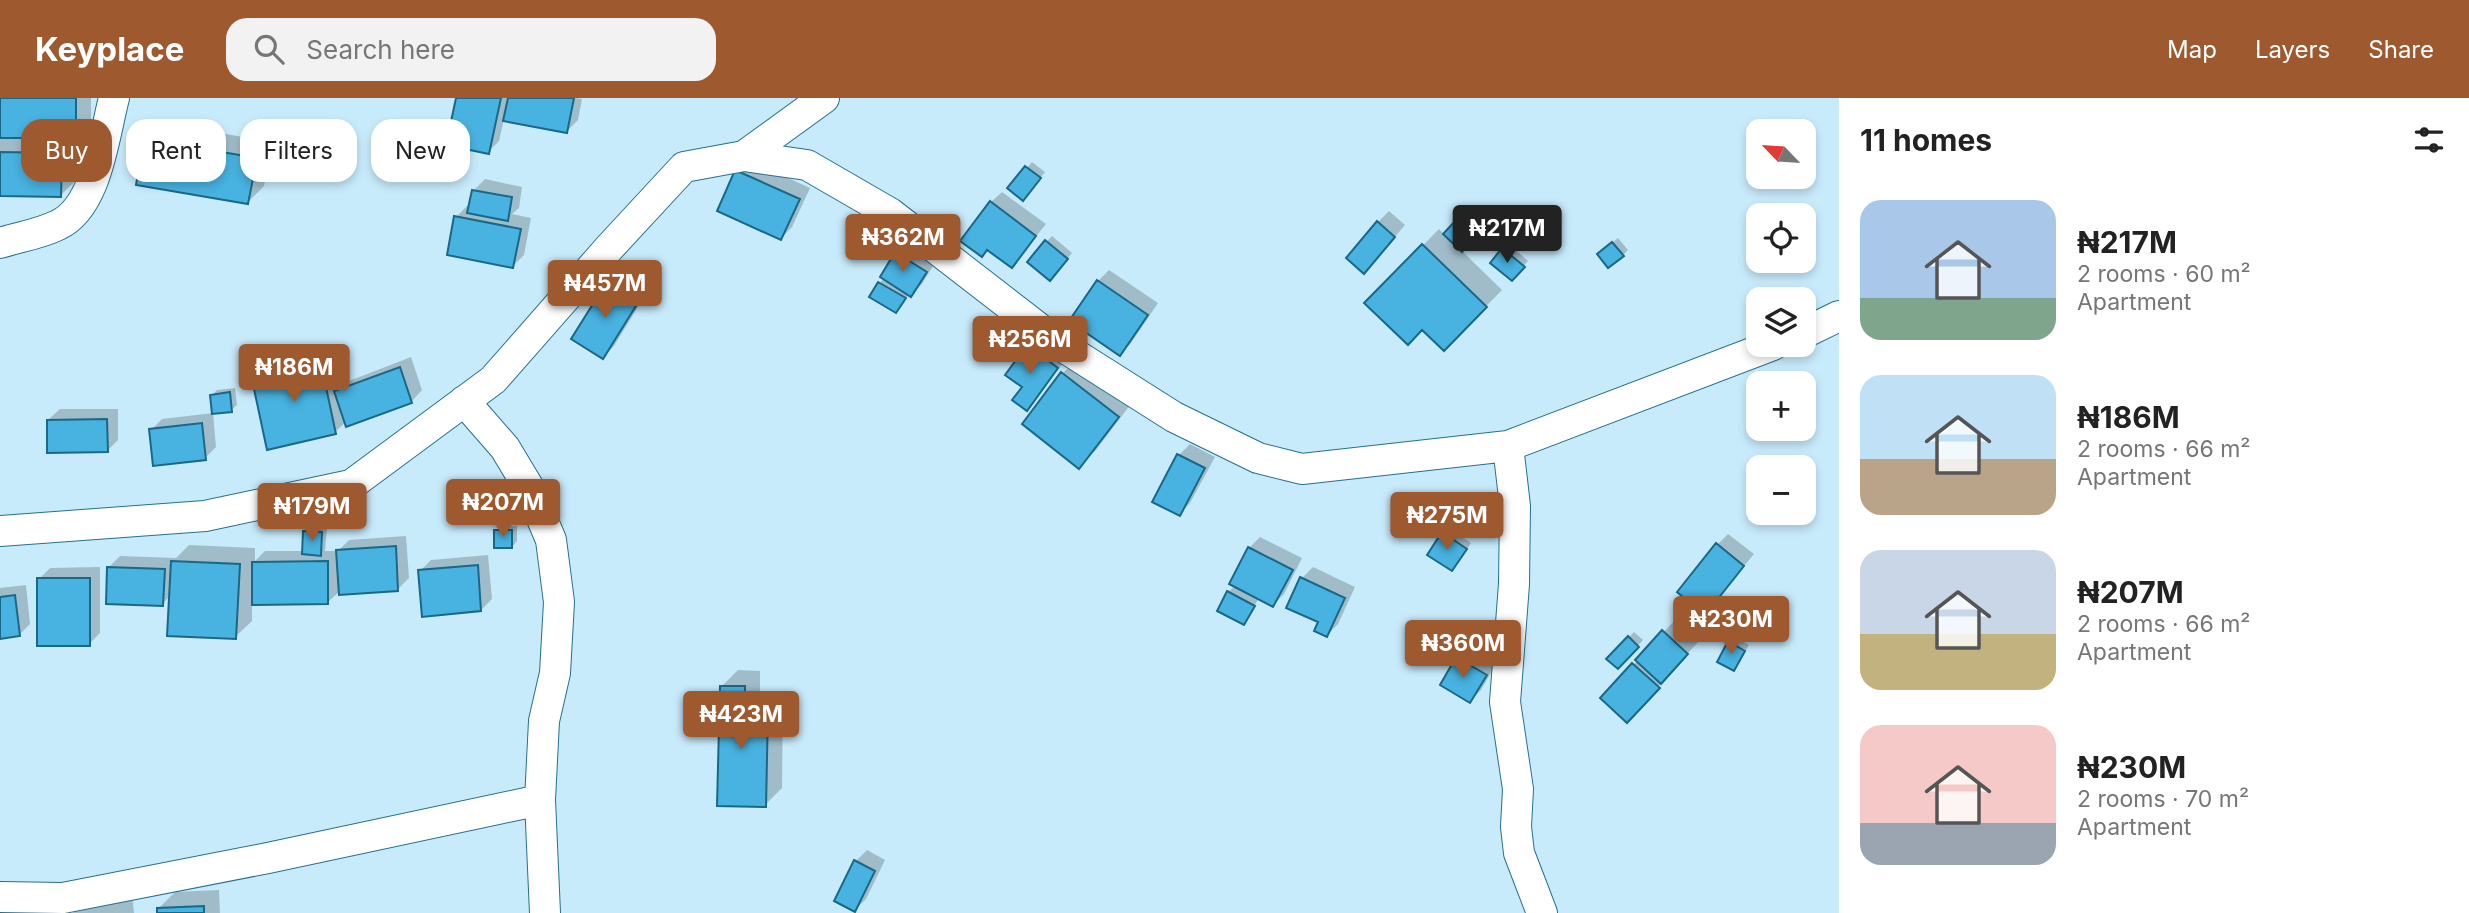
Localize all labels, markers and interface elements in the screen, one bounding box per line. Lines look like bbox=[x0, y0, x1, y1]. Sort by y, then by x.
search box bbox=[226, 18, 716, 81]
text: Keyplace bbox=[35, 29, 184, 69]
icon: search bbox=[250, 30, 288, 68]
text: Search here bbox=[306, 34, 455, 65]
text: Map bbox=[2167, 35, 2217, 64]
text: Layers bbox=[2255, 35, 2330, 64]
text: Share bbox=[2368, 35, 2434, 64]
chip: Buy bbox=[21, 119, 112, 182]
chip: Rent bbox=[126, 119, 226, 182]
chip: Filters bbox=[240, 119, 357, 182]
chip: New bbox=[371, 119, 470, 182]
north arrow bbox=[1746, 119, 1816, 189]
map controls bbox=[1746, 119, 1816, 525]
icon: filters bbox=[2410, 121, 2448, 159]
text: 11 homes bbox=[1860, 122, 1992, 158]
button: locate bbox=[1746, 203, 1816, 273]
pin: ₦217M bbox=[1458, 206, 1556, 265]
pin: ₦362M bbox=[854, 214, 952, 274]
text: ₦217M bbox=[1469, 214, 1545, 242]
text: ₦362M bbox=[861, 223, 945, 251]
text: ₦217M bbox=[2077, 224, 2177, 260]
icon: home bbox=[1916, 228, 2000, 312]
pin: ₦457M bbox=[556, 260, 654, 320]
text: 2 rooms · 60 m² bbox=[2077, 260, 2251, 288]
text: ₦457M bbox=[564, 269, 646, 297]
button: layers bbox=[1746, 287, 1816, 357]
text: Apartment bbox=[2077, 288, 2191, 316]
pin: ₦256M bbox=[981, 316, 1079, 376]
text: ₦256M bbox=[989, 325, 1071, 353]
pin: ₦186M bbox=[245, 344, 343, 404]
text: ₦186M bbox=[255, 353, 333, 381]
button: + bbox=[1746, 371, 1816, 441]
text: ₦186M bbox=[2077, 399, 2180, 435]
icon: home bbox=[1916, 403, 2000, 487]
text: 2 rooms · 66 m² bbox=[2077, 435, 2251, 463]
button: − bbox=[1746, 455, 1816, 525]
text: Apartment bbox=[2077, 463, 2191, 491]
pin: ₦207M bbox=[454, 480, 552, 539]
pin: ₦179M bbox=[263, 484, 361, 543]
text: ₦207M bbox=[462, 488, 544, 516]
text: ₦179M bbox=[274, 492, 350, 520]
pin: ₦275M bbox=[1398, 492, 1496, 552]
text: ₦275M bbox=[1406, 501, 1488, 529]
text: ₦207M bbox=[2077, 574, 2184, 610]
icon: home bbox=[1916, 578, 2000, 662]
pin: ₦230M bbox=[1682, 596, 1780, 656]
text: ₦230M bbox=[1689, 605, 1773, 633]
text: 2 rooms · 66 m² bbox=[2077, 610, 2251, 638]
pin: ₦360M bbox=[1414, 620, 1512, 680]
text: ₦360M bbox=[1421, 629, 1505, 657]
text: Apartment bbox=[2077, 638, 2191, 666]
pin: ₦423M bbox=[692, 692, 790, 751]
text: ₦423M bbox=[699, 700, 783, 728]
text: ₦230M bbox=[2077, 749, 2186, 785]
icon: home bbox=[1916, 753, 2000, 837]
text: 2 rooms · 70 m² bbox=[2077, 785, 2249, 813]
text: Apartment bbox=[2077, 813, 2191, 841]

